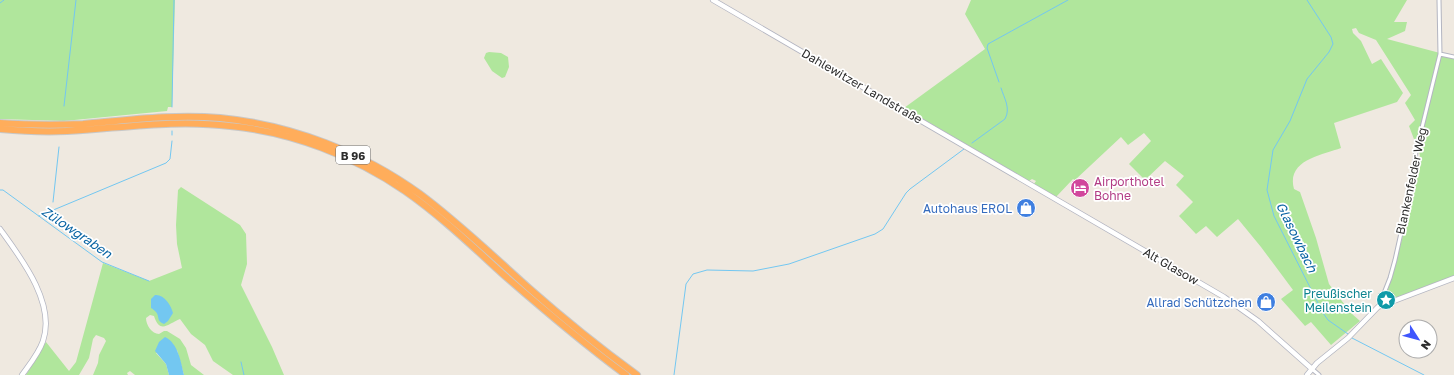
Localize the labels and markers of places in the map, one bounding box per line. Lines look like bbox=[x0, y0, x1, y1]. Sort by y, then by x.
place label: Airporthotel Bohne bbox=[1094, 174, 1165, 203]
hotel icon: Airporthotel Bohne bbox=[1069, 177, 1091, 199]
shop icon: Autohaus EROL bbox=[1015, 197, 1037, 219]
place label: Autohaus EROL bbox=[923, 201, 1012, 216]
place label: Preußischer Meilenstein bbox=[1303, 286, 1372, 315]
place icon: Preußischer Meilenstein bbox=[1375, 289, 1397, 311]
shop icon: Allrad Schützchen bbox=[1255, 291, 1277, 313]
place label: Allrad Schützchen bbox=[1147, 295, 1252, 310]

